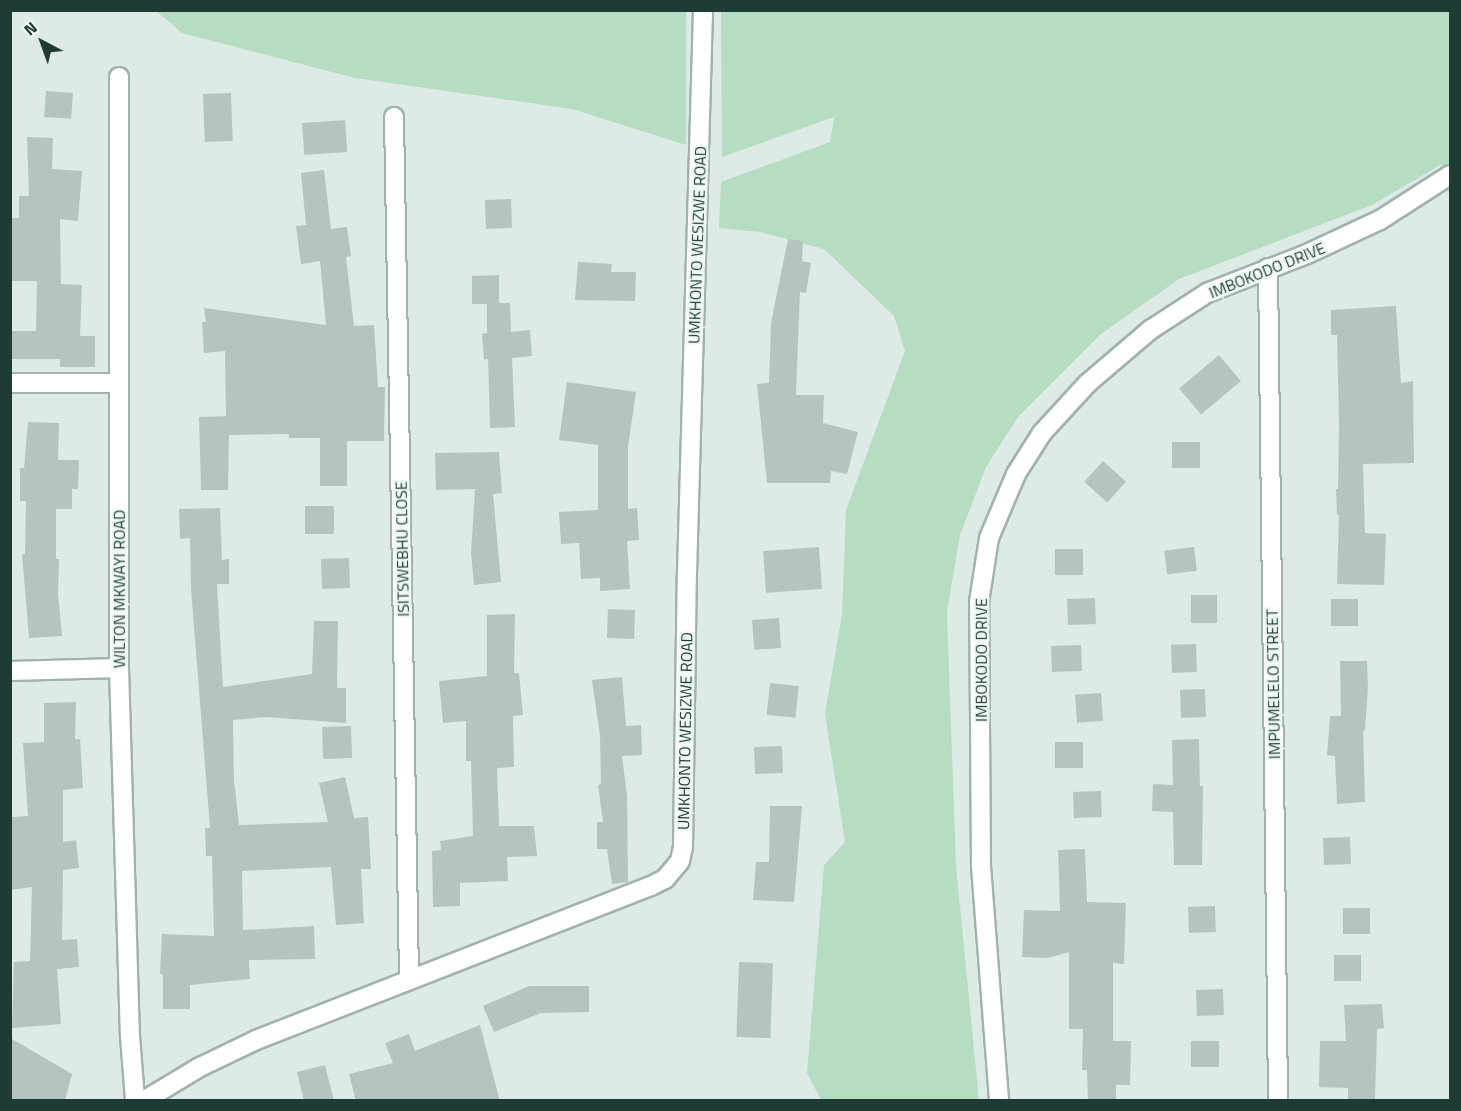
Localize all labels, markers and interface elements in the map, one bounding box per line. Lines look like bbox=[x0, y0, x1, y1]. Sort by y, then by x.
north arrow bbox=[12, 12, 72, 72]
text: N bbox=[18, 16, 42, 41]
street label: UMKHONTO WESIZWE ROAD bbox=[684, 146, 710, 344]
street label: IMBOKODO DRIVE bbox=[1206, 238, 1328, 302]
street label: ISITSWEBHU CLOSE bbox=[391, 481, 413, 617]
street label: WILTON MKWAYI ROAD bbox=[109, 510, 129, 668]
street label: IMBOKODO DRIVE bbox=[971, 598, 991, 722]
street label: IMPUMELELO STREET bbox=[1262, 609, 1284, 759]
street label: UMKHONTO WESIZWE ROAD bbox=[674, 632, 696, 830]

